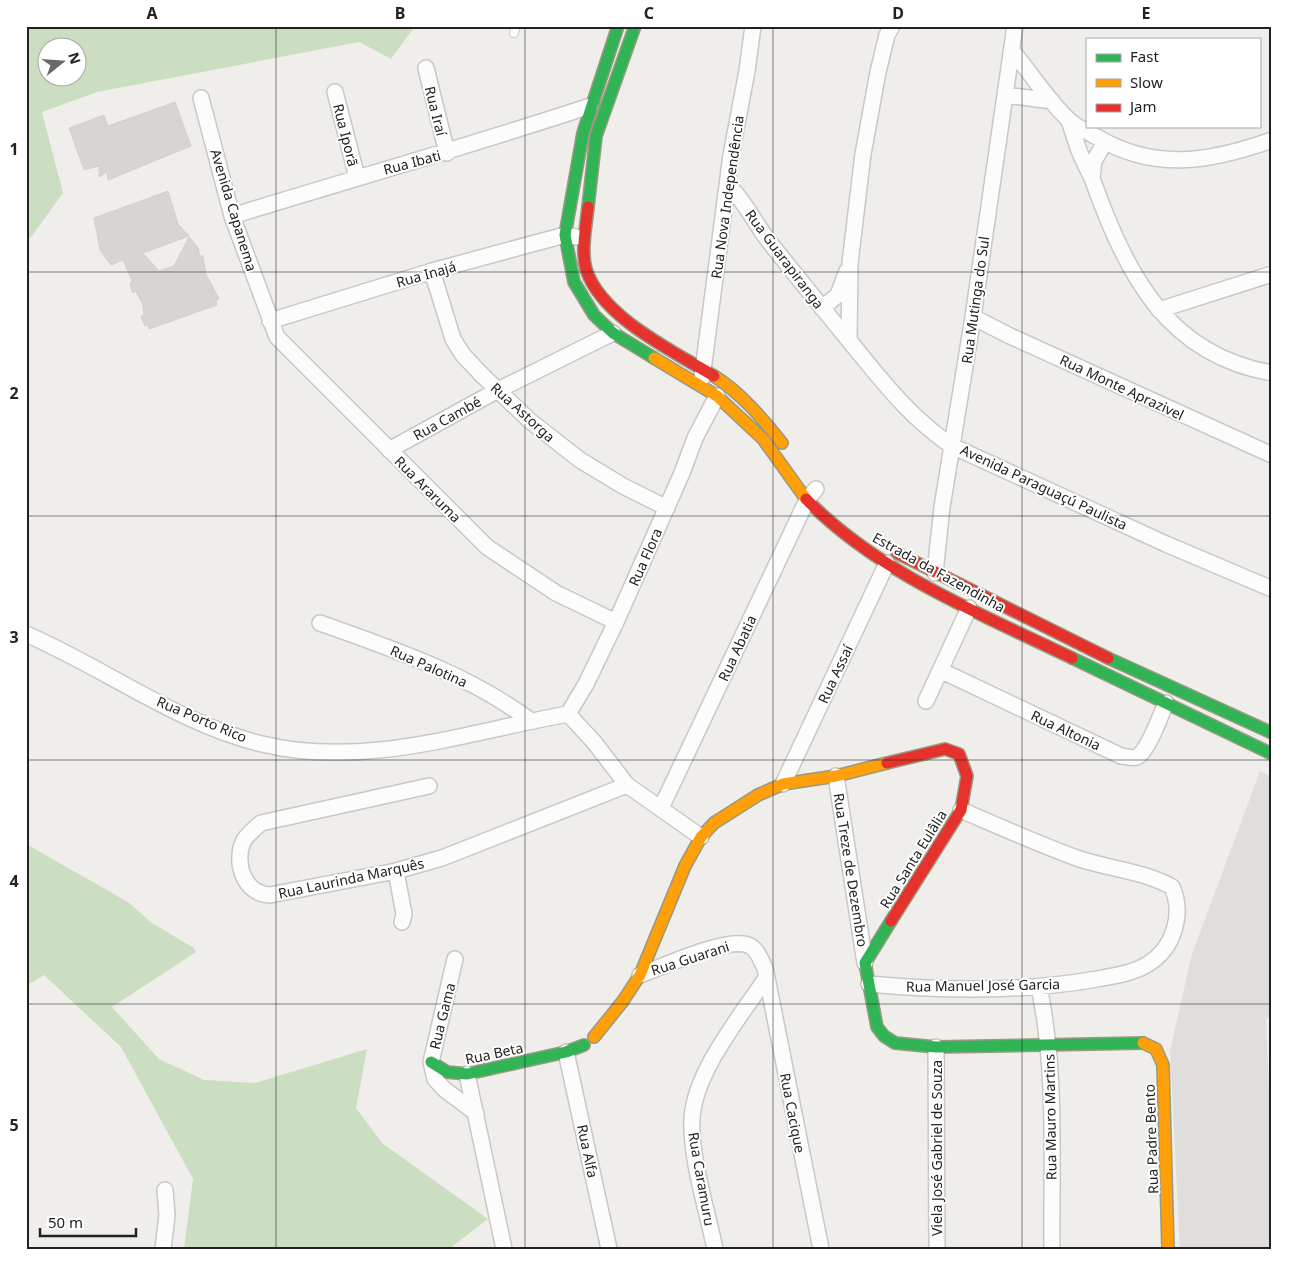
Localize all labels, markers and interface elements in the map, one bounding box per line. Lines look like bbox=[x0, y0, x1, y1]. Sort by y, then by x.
text: A bbox=[146, 2, 158, 24]
text: B bbox=[395, 2, 405, 24]
text: C bbox=[644, 2, 654, 24]
text: D bbox=[892, 2, 904, 24]
text: E bbox=[1142, 2, 1151, 24]
north arrow bbox=[38, 38, 88, 88]
legend bbox=[1086, 38, 1260, 128]
text: Fast bbox=[1130, 46, 1159, 66]
text: N bbox=[64, 50, 86, 66]
text: Slow bbox=[1130, 72, 1163, 92]
street label: Rua Iraí bbox=[421, 84, 451, 138]
text: Jam bbox=[1128, 96, 1157, 116]
street label: Rua Iporã bbox=[329, 102, 363, 168]
street label: Rua Nova Independência bbox=[706, 114, 748, 280]
text: 1 bbox=[9, 138, 19, 160]
street label: Rua Ibati bbox=[381, 145, 443, 179]
street label: Avenida Capanema bbox=[206, 147, 262, 273]
street label: Rua Guarapiranga bbox=[741, 206, 829, 312]
street label: Rua Mutinga do Sul bbox=[957, 235, 993, 365]
street label: Rua Inajá bbox=[394, 256, 458, 292]
street label: Rua Monte Aprazivel bbox=[1057, 350, 1187, 424]
street label: Rua Astorga bbox=[487, 378, 559, 446]
text: 2 bbox=[9, 382, 19, 404]
street label: Rua Cambé bbox=[410, 391, 485, 445]
street label: Avenida Paraguaçú Paulista bbox=[958, 440, 1130, 534]
street label: Rua Araruma bbox=[391, 452, 465, 526]
street label: Rua Flora bbox=[624, 525, 666, 589]
street label: Estrada da Fazendinha bbox=[869, 528, 1009, 616]
street label: Rua Abatia bbox=[713, 612, 761, 684]
text: 3 bbox=[9, 626, 19, 648]
street label: Rua Palotina bbox=[387, 641, 471, 691]
street label: Rua Assaí bbox=[813, 641, 857, 706]
street label: Rua Porto Rico bbox=[154, 691, 250, 747]
street label: Rua Altonia bbox=[1028, 706, 1104, 754]
street label: Rua Treze de Dezembro bbox=[829, 792, 873, 948]
street label: Rua Santa Eulâlia bbox=[875, 806, 951, 912]
street label: Rua Laurinda Marquês bbox=[276, 853, 426, 903]
text: 4 bbox=[9, 870, 19, 892]
street label: Rua Guarani bbox=[648, 936, 732, 980]
street label: Rua Manuel José Garcia bbox=[906, 974, 1060, 996]
street label: Rua Gama bbox=[425, 981, 459, 1051]
street label: Rua Beta bbox=[463, 1038, 525, 1068]
street label: Rua Mauro Martins bbox=[1039, 1054, 1061, 1180]
street label: Viela José Gabriel de Souza bbox=[927, 1060, 946, 1236]
street label: Rua Cacique bbox=[776, 1071, 810, 1155]
street label: Rua Padre Bento bbox=[1140, 1084, 1162, 1194]
text: 5 bbox=[9, 1114, 19, 1136]
street label: Rua Alfa bbox=[573, 1123, 603, 1179]
street label: Rua Caramuru bbox=[684, 1131, 720, 1227]
scale bar bbox=[40, 1205, 136, 1237]
text: 50 m bbox=[48, 1212, 83, 1232]

